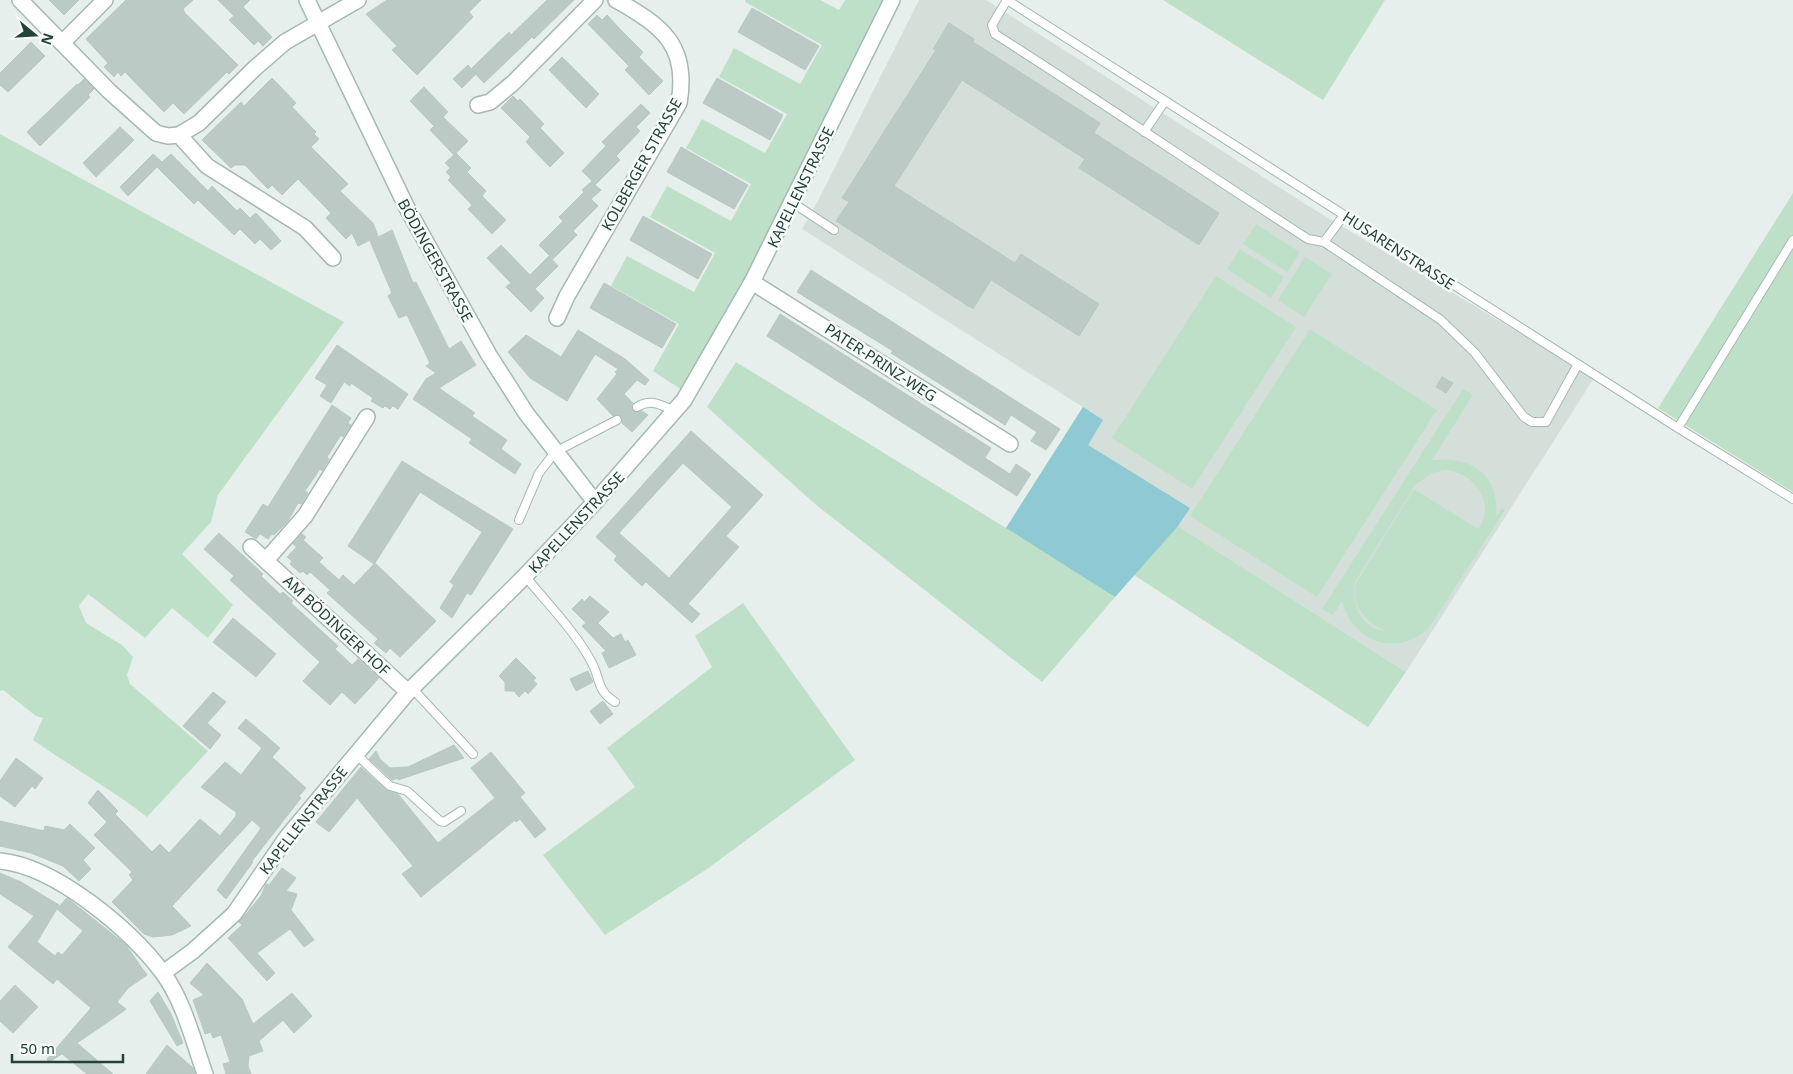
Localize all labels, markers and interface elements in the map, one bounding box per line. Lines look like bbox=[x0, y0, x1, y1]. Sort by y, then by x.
north arrow bbox=[10, 10, 60, 60]
text: N bbox=[37, 31, 59, 48]
street label: KOLBERGER STRASSE bbox=[596, 94, 686, 234]
street label: KAPELLENSTRASSE bbox=[762, 123, 838, 251]
street label: BÖDINGERSTRASSE bbox=[394, 195, 478, 325]
street label: HUSARENSTRASSE bbox=[1339, 206, 1459, 294]
street label: PATER-PRINZ-WEG bbox=[821, 318, 941, 406]
street label: KAPELLENSTRASSE bbox=[524, 467, 628, 577]
street label: AM BÖDINGER HOF bbox=[279, 570, 395, 680]
street label: KAPELLENSTRASSE bbox=[254, 762, 352, 878]
scale bar bbox=[12, 1032, 124, 1064]
text: 50 m bbox=[20, 1038, 55, 1058]

